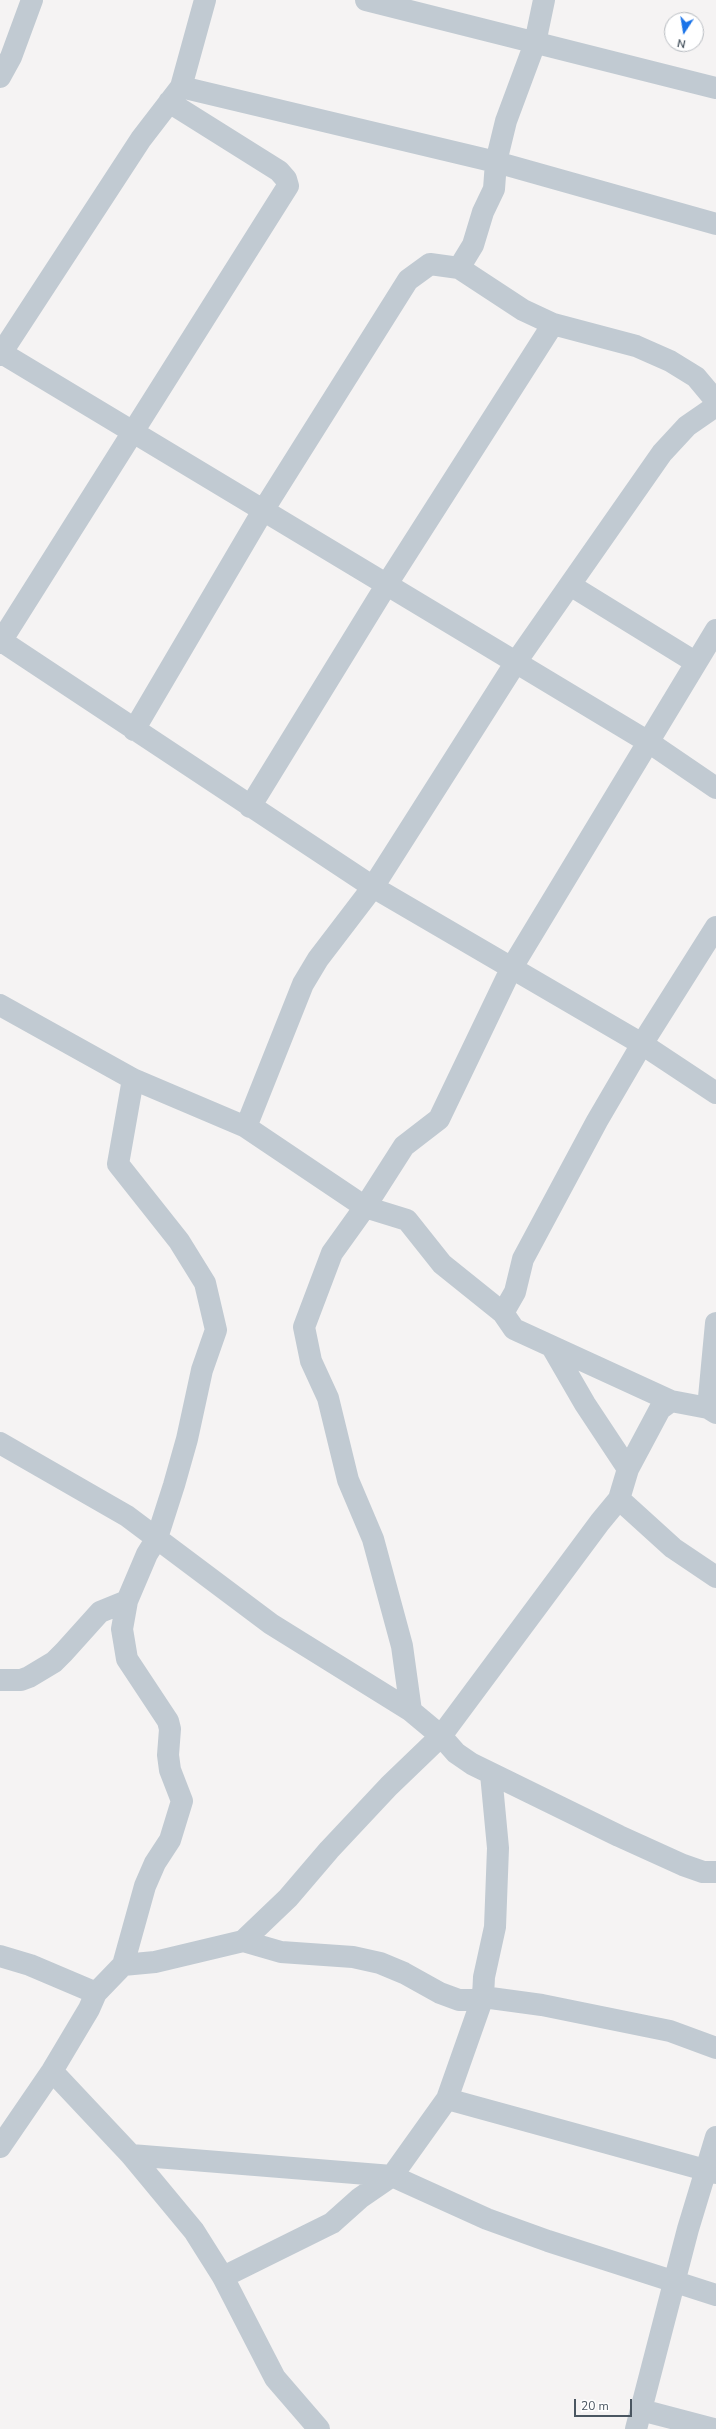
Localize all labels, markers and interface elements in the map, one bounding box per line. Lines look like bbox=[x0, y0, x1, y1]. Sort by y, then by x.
north arrow bbox=[664, 12, 704, 52]
text: N bbox=[676, 35, 687, 51]
scale bar bbox=[576, 2391, 634, 2417]
text: 20 m bbox=[581, 2398, 609, 2414]

